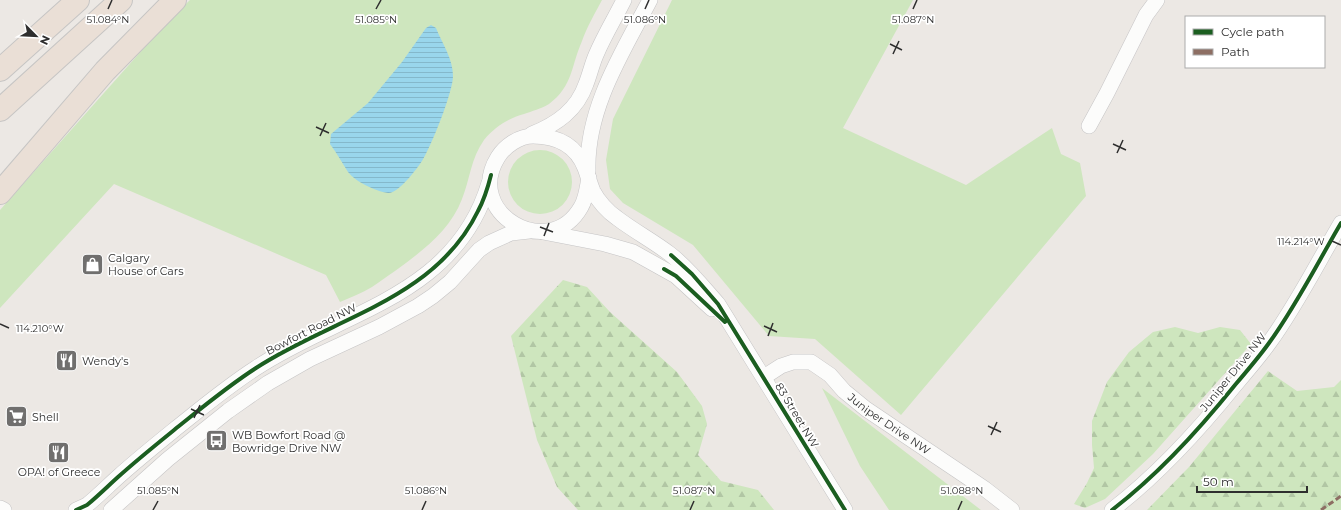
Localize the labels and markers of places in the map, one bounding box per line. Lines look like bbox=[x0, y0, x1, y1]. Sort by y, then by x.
shop icon: Calgary House of Cars bbox=[80, 251, 106, 277]
place label: Calgary House of Cars bbox=[108, 251, 184, 278]
restaurant icon: Wendy's bbox=[54, 348, 80, 374]
place label: Wendy's bbox=[82, 354, 129, 368]
supermarket icon: Shell bbox=[3, 404, 29, 430]
place label: Shell bbox=[32, 410, 59, 424]
bus stop icon: WB Bowfort Road @ Bowridge Drive NW bbox=[204, 428, 230, 454]
place label: WB Bowfort Road @ Bowridge Drive NW bbox=[232, 428, 345, 455]
restaurant icon: OPA! of Greece bbox=[46, 439, 72, 465]
place label: OPA! of Greece bbox=[18, 465, 101, 479]

